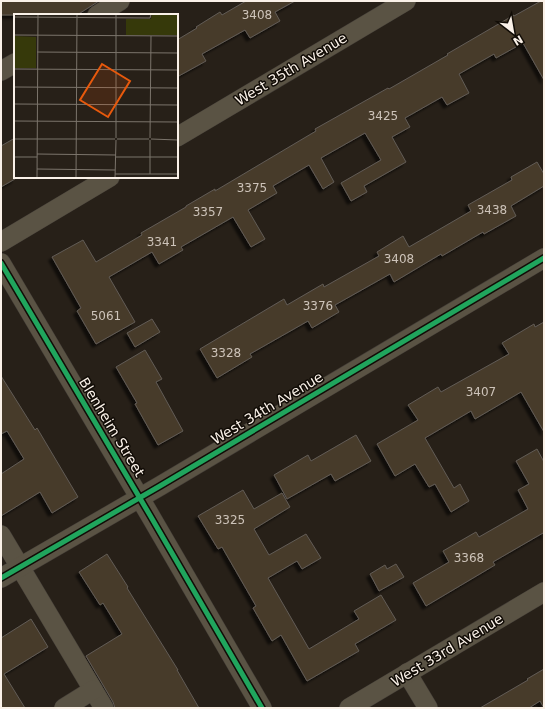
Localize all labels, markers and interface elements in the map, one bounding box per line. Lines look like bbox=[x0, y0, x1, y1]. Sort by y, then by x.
house number: 3408 bbox=[242, 8, 272, 22]
north arrow bbox=[493, 12, 533, 52]
inset map bbox=[14, 14, 178, 178]
street label: West 35th Avenue bbox=[232, 29, 350, 109]
text: N bbox=[511, 32, 525, 48]
house number: 3425 bbox=[368, 109, 398, 123]
house number: 3375 bbox=[237, 181, 267, 195]
house number: 3438 bbox=[477, 203, 507, 217]
house number: 3357 bbox=[193, 205, 223, 219]
house number: 3341 bbox=[147, 235, 177, 249]
house number: 3408 bbox=[384, 252, 414, 266]
house number: 3376 bbox=[303, 299, 333, 313]
house number: 5061 bbox=[91, 309, 121, 323]
house number: 3328 bbox=[211, 346, 241, 360]
street label: West 34th Avenue bbox=[208, 368, 326, 448]
street label: Blenheim Street bbox=[76, 374, 148, 480]
house number: 3407 bbox=[466, 385, 496, 399]
house number: 3325 bbox=[215, 513, 245, 527]
house number: 3368 bbox=[454, 551, 484, 565]
street label: West 33rd Avenue bbox=[388, 610, 506, 690]

